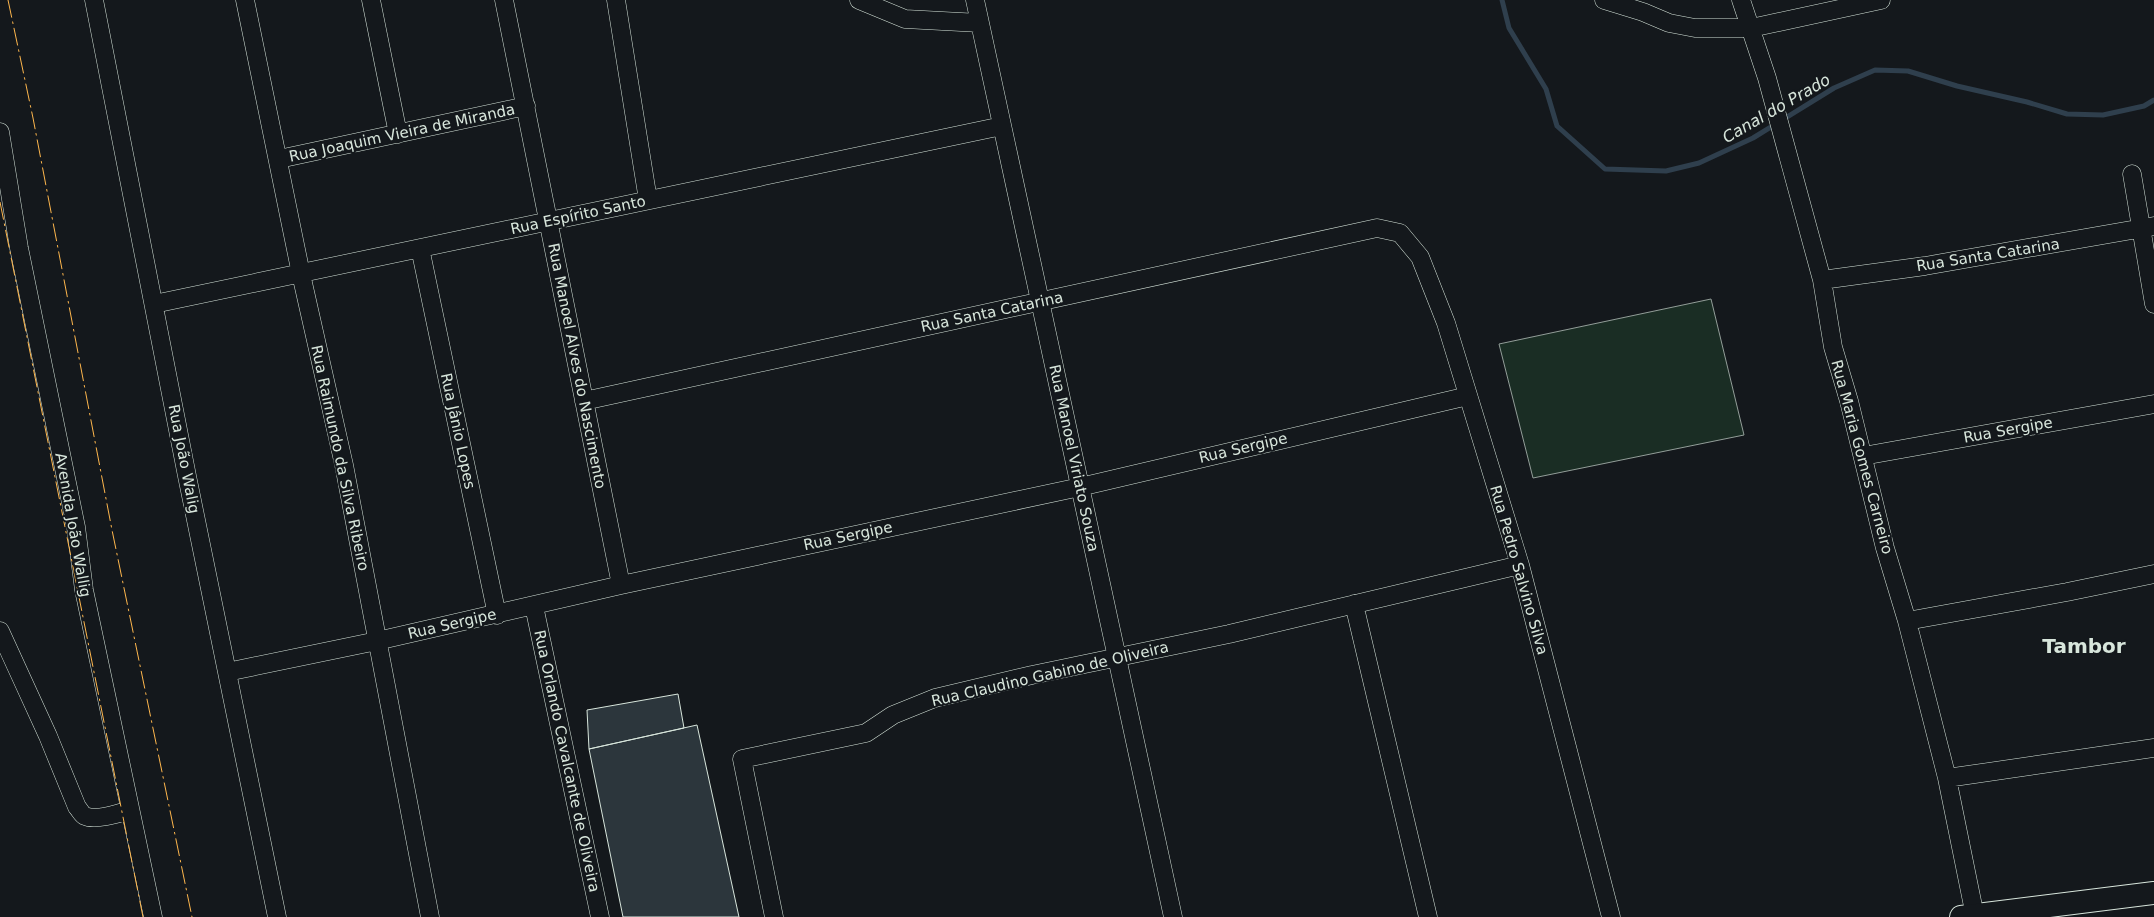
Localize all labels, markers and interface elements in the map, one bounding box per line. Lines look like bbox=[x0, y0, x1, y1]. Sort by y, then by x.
water label: Canal do Prado bbox=[1719, 70, 1834, 147]
street label: Rua Joaquim Vieira de Miranda bbox=[287, 100, 517, 166]
street label: Rua Espírito Santo bbox=[509, 192, 647, 238]
street label: Rua Santa Catarina bbox=[1915, 235, 2061, 275]
street label: Rua Manoel Alves do Nascimento bbox=[544, 242, 610, 490]
street label: Rua Santa Catarina bbox=[919, 288, 1065, 336]
street label: Rua Raimundo da Silva Ribeiro bbox=[307, 343, 373, 573]
street label: Rua Maria Gomes Carneiro bbox=[1827, 358, 1897, 556]
street label: Rua Manoel Viriato Souza bbox=[1045, 363, 1103, 553]
street label: Rua Jânio Lopes bbox=[437, 371, 479, 491]
street label: Rua João Walig bbox=[165, 403, 203, 515]
street label: Rua Sergipe bbox=[1962, 413, 2054, 447]
street label: Rua Sergipe bbox=[1197, 429, 1289, 467]
street label: Avenida João Wallig bbox=[51, 451, 95, 599]
street label: Rua Pedro Salvino Silva bbox=[1486, 483, 1552, 657]
street label: Rua Sergipe bbox=[802, 518, 894, 554]
street label: Rua Sergipe bbox=[406, 605, 498, 643]
street label: Rua Orlando Cavalcante de Oliveira bbox=[530, 628, 604, 894]
district label: Tambor bbox=[2042, 634, 2126, 658]
street label: Rua Claudino Gabino de Oliveira bbox=[930, 638, 1170, 710]

